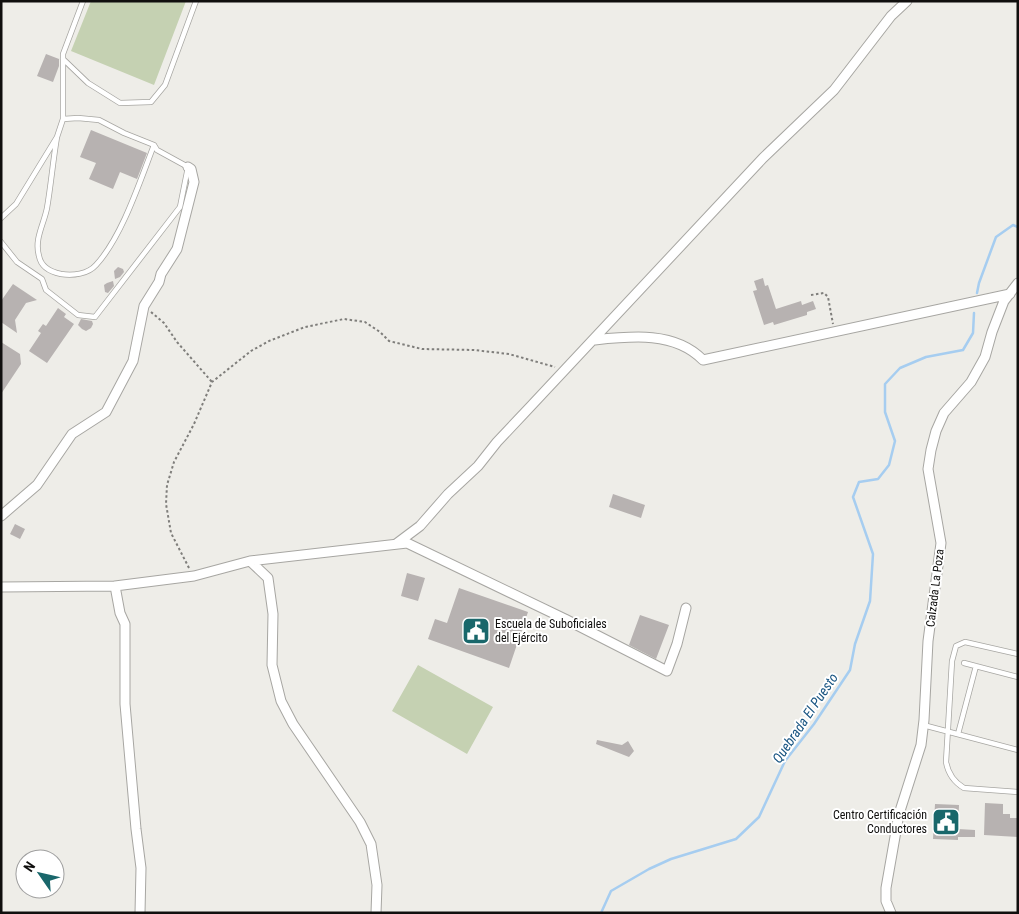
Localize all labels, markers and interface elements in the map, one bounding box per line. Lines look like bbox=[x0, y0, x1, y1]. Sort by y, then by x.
street label: Calzada La Poza bbox=[923, 548, 947, 628]
public building icon: Escuela de Suboficiales del Ejército bbox=[461, 616, 491, 646]
place label: Escuela de Suboficiales del Ejército bbox=[495, 617, 607, 645]
water label: Quebrada El Puesto bbox=[769, 670, 841, 766]
public building icon: Centro Certificación Conductores bbox=[931, 807, 961, 837]
place label: Centro Certificación Conductores bbox=[833, 808, 927, 836]
north arrow bbox=[15, 849, 65, 899]
text: N bbox=[20, 859, 38, 875]

